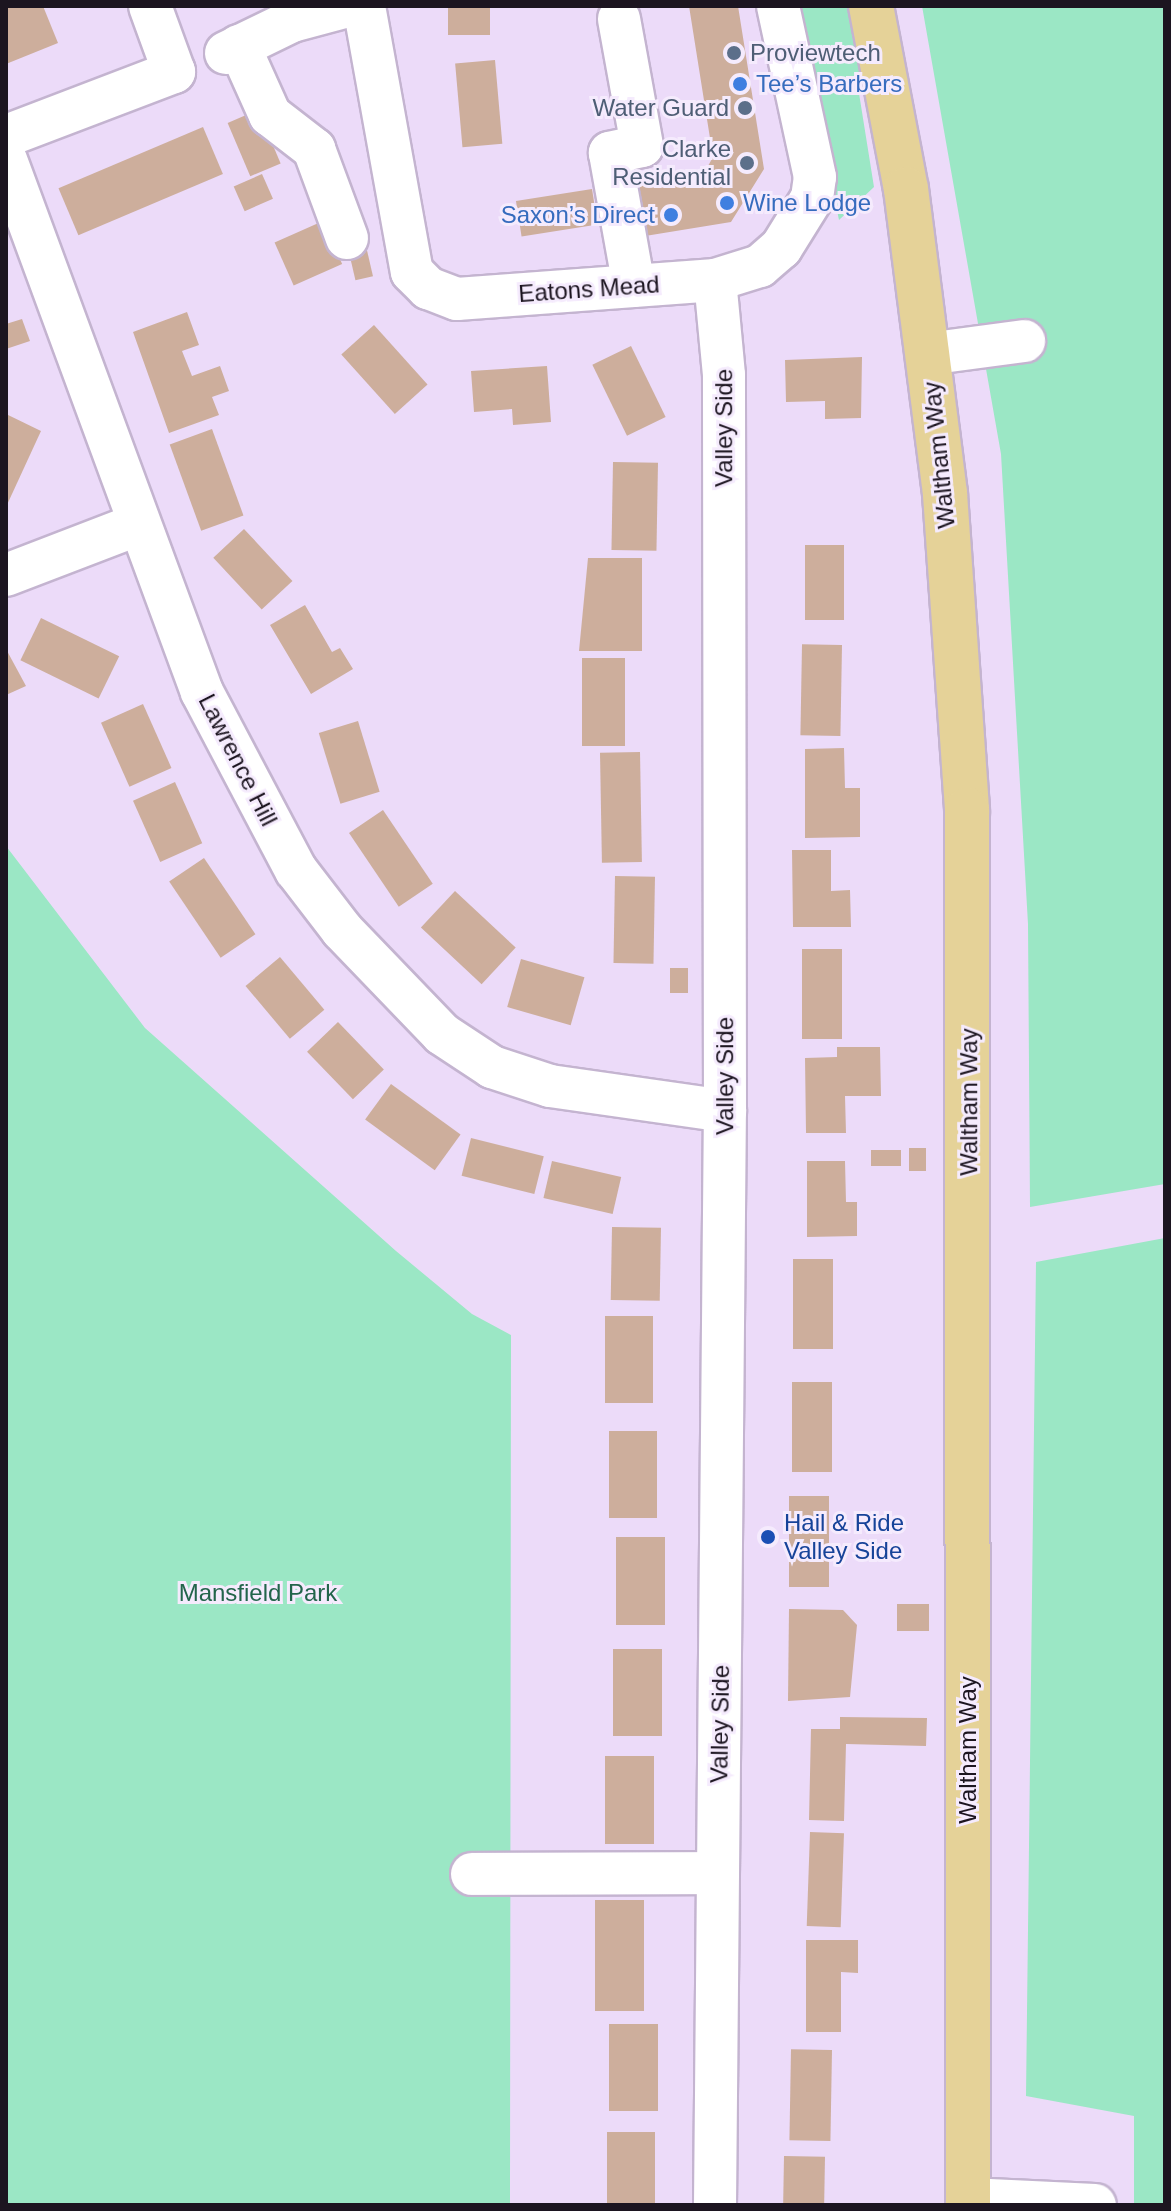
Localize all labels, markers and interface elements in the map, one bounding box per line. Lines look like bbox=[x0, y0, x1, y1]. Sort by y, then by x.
place label: Proviewtech bbox=[750, 39, 881, 67]
marker: Proviewtech bbox=[725, 44, 743, 62]
place label: Tee’s Barbers bbox=[756, 70, 902, 98]
marker: Tee’s Barbers bbox=[731, 75, 749, 93]
place label: Water Guard bbox=[593, 94, 729, 122]
marker: Water Guard bbox=[736, 99, 754, 117]
place label: Clarke Residential bbox=[612, 135, 731, 191]
marker: Clarke Residential bbox=[738, 154, 756, 172]
place label: Wine Lodge bbox=[743, 189, 871, 217]
marker: Wine Lodge bbox=[718, 194, 736, 212]
place label: Saxon’s Direct bbox=[501, 201, 655, 229]
marker: Saxon’s Direct bbox=[662, 206, 680, 224]
street label: Eatons Mead bbox=[517, 270, 661, 308]
street label: Valley Side bbox=[710, 369, 738, 487]
street label: Waltham Way bbox=[917, 380, 961, 530]
street label: Lawrence Hill bbox=[192, 689, 284, 831]
street label: Valley Side bbox=[711, 1017, 739, 1135]
street label: Waltham Way bbox=[955, 1028, 983, 1176]
place label: Hail & Ride Valley Side bbox=[784, 1509, 904, 1565]
marker: Hail & Ride Valley Side bbox=[759, 1528, 777, 1546]
park label: Mansfield Park bbox=[179, 1579, 337, 1607]
street label: Valley Side bbox=[705, 1665, 735, 1783]
street label: Waltham Way bbox=[954, 1676, 982, 1824]

